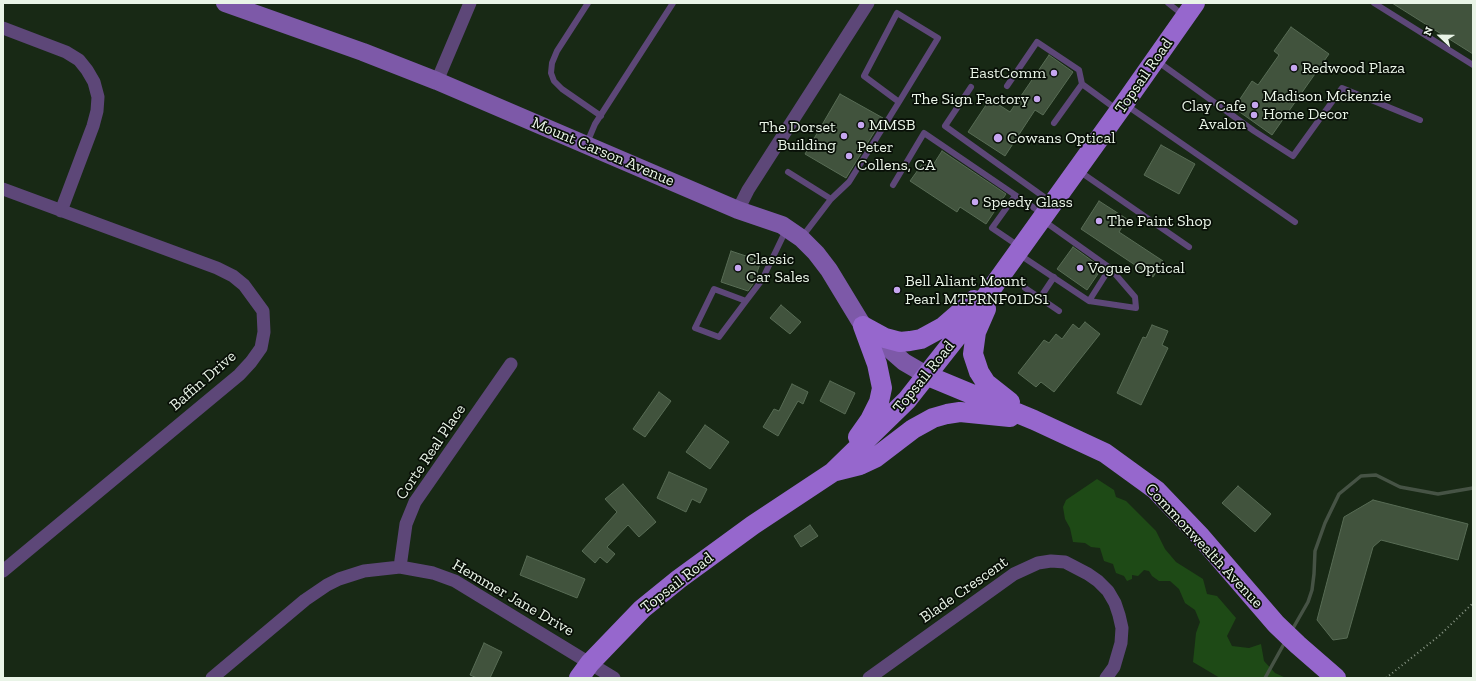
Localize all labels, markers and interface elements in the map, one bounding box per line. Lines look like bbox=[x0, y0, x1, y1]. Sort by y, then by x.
north arrow bbox=[1420, 16, 1460, 56]
text: N bbox=[1421, 25, 1436, 38]
street label: Topsail Road bbox=[1111, 35, 1177, 117]
place label: Redwood Plaza bbox=[1302, 58, 1405, 78]
place label: EastComm bbox=[970, 63, 1046, 83]
marker: Redwood Plaza bbox=[1289, 63, 1299, 73]
marker: EastComm bbox=[1049, 68, 1059, 78]
place label: Madison Mckenzie Home Decor bbox=[1263, 86, 1391, 124]
place label: The Sign Factory bbox=[912, 89, 1029, 109]
marker: The Sign Factory bbox=[1032, 94, 1042, 104]
place label: Clay Cafe Avalon bbox=[1182, 96, 1246, 134]
marker: Madison Mckenzie Home Decor bbox=[1250, 100, 1260, 110]
marker: Clay Cafe Avalon bbox=[1249, 110, 1259, 120]
street label: Mount Carson Avenue bbox=[529, 113, 677, 191]
place label: MMSB bbox=[869, 115, 915, 135]
place label: The Dorset Building bbox=[759, 117, 836, 155]
marker: MMSB bbox=[856, 120, 866, 130]
place label: Cowans Optical bbox=[1007, 128, 1115, 148]
marker: The Dorset Building bbox=[839, 131, 849, 141]
marker: Cowans Optical bbox=[992, 132, 1004, 144]
place label: Peter Collens, CA bbox=[857, 137, 935, 175]
marker: Peter Collens, CA bbox=[844, 151, 854, 161]
place label: Speedy Glass bbox=[983, 192, 1073, 212]
marker: Speedy Glass bbox=[970, 197, 980, 207]
place label: The Paint Shop bbox=[1107, 211, 1212, 231]
marker: The Paint Shop bbox=[1094, 216, 1104, 226]
place label: Classic Car Sales bbox=[746, 249, 809, 287]
place label: Vogue Optical bbox=[1088, 258, 1185, 278]
marker: Classic Car Sales bbox=[733, 263, 743, 273]
marker: Vogue Optical bbox=[1075, 263, 1085, 273]
place label: Bell Aliant Mount Pearl MTPRNF01DS1 bbox=[905, 271, 1049, 309]
marker: Bell Aliant Mount Pearl MTPRNF01DS1 bbox=[892, 285, 902, 295]
street label: Topsail Road bbox=[889, 337, 959, 417]
street label: Baffin Drive bbox=[166, 347, 240, 415]
street label: Corte Real Place bbox=[392, 401, 470, 503]
street label: Commonwealth Avenue bbox=[1141, 479, 1267, 613]
street label: Topsail Road bbox=[637, 549, 717, 617]
street label: Blade Crescent bbox=[916, 553, 1012, 627]
street label: Hemmer Jane Drive bbox=[449, 555, 577, 641]

